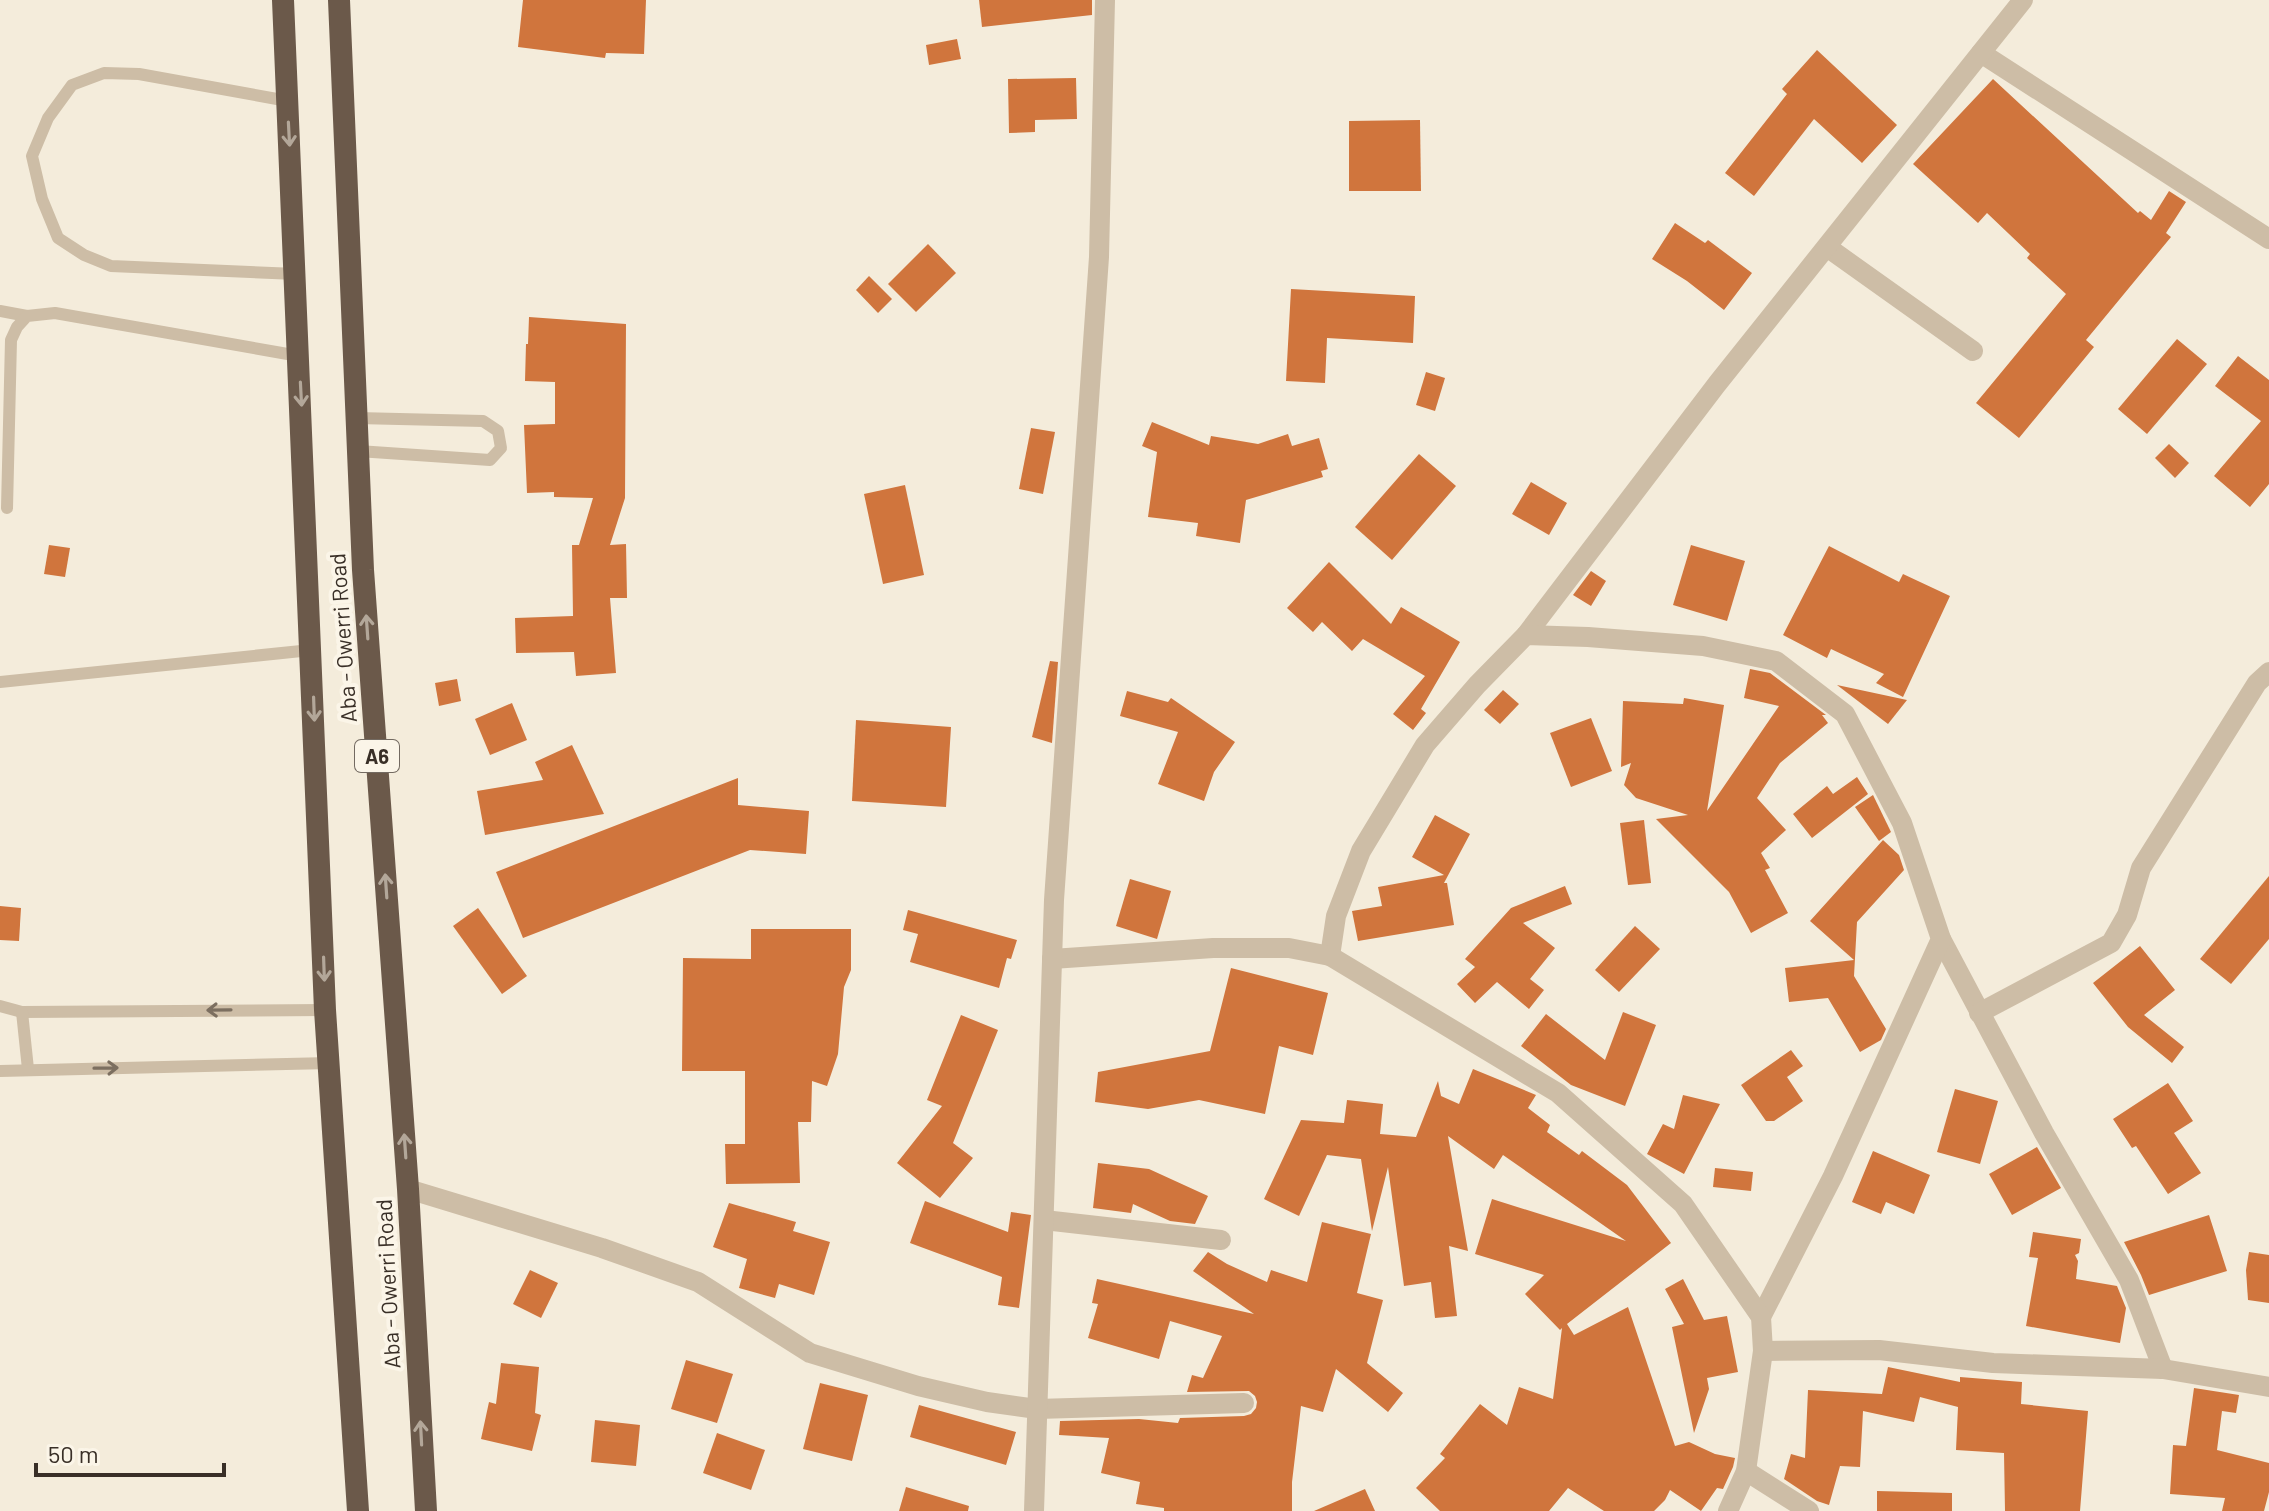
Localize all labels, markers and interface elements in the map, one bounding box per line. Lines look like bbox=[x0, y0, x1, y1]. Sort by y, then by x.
one-way arrow bbox=[282, 120, 297, 147]
one-way arrow bbox=[293, 380, 308, 407]
street label: Aba - Owerri Road bbox=[323, 552, 361, 724]
one-way arrow bbox=[359, 614, 374, 641]
one-way arrow bbox=[306, 695, 321, 722]
road number: A6 bbox=[355, 740, 399, 772]
one-way arrow bbox=[378, 873, 393, 900]
one-way arrow bbox=[316, 955, 331, 982]
one-way arrow bbox=[206, 1003, 233, 1018]
one-way arrow bbox=[92, 1060, 119, 1076]
one-way arrow bbox=[397, 1133, 412, 1160]
street label: Aba - Owerri Road bbox=[370, 1199, 404, 1369]
one-way arrow bbox=[414, 1420, 429, 1447]
scale bar bbox=[36, 1427, 224, 1477]
text: 50 m bbox=[48, 1439, 99, 1468]

